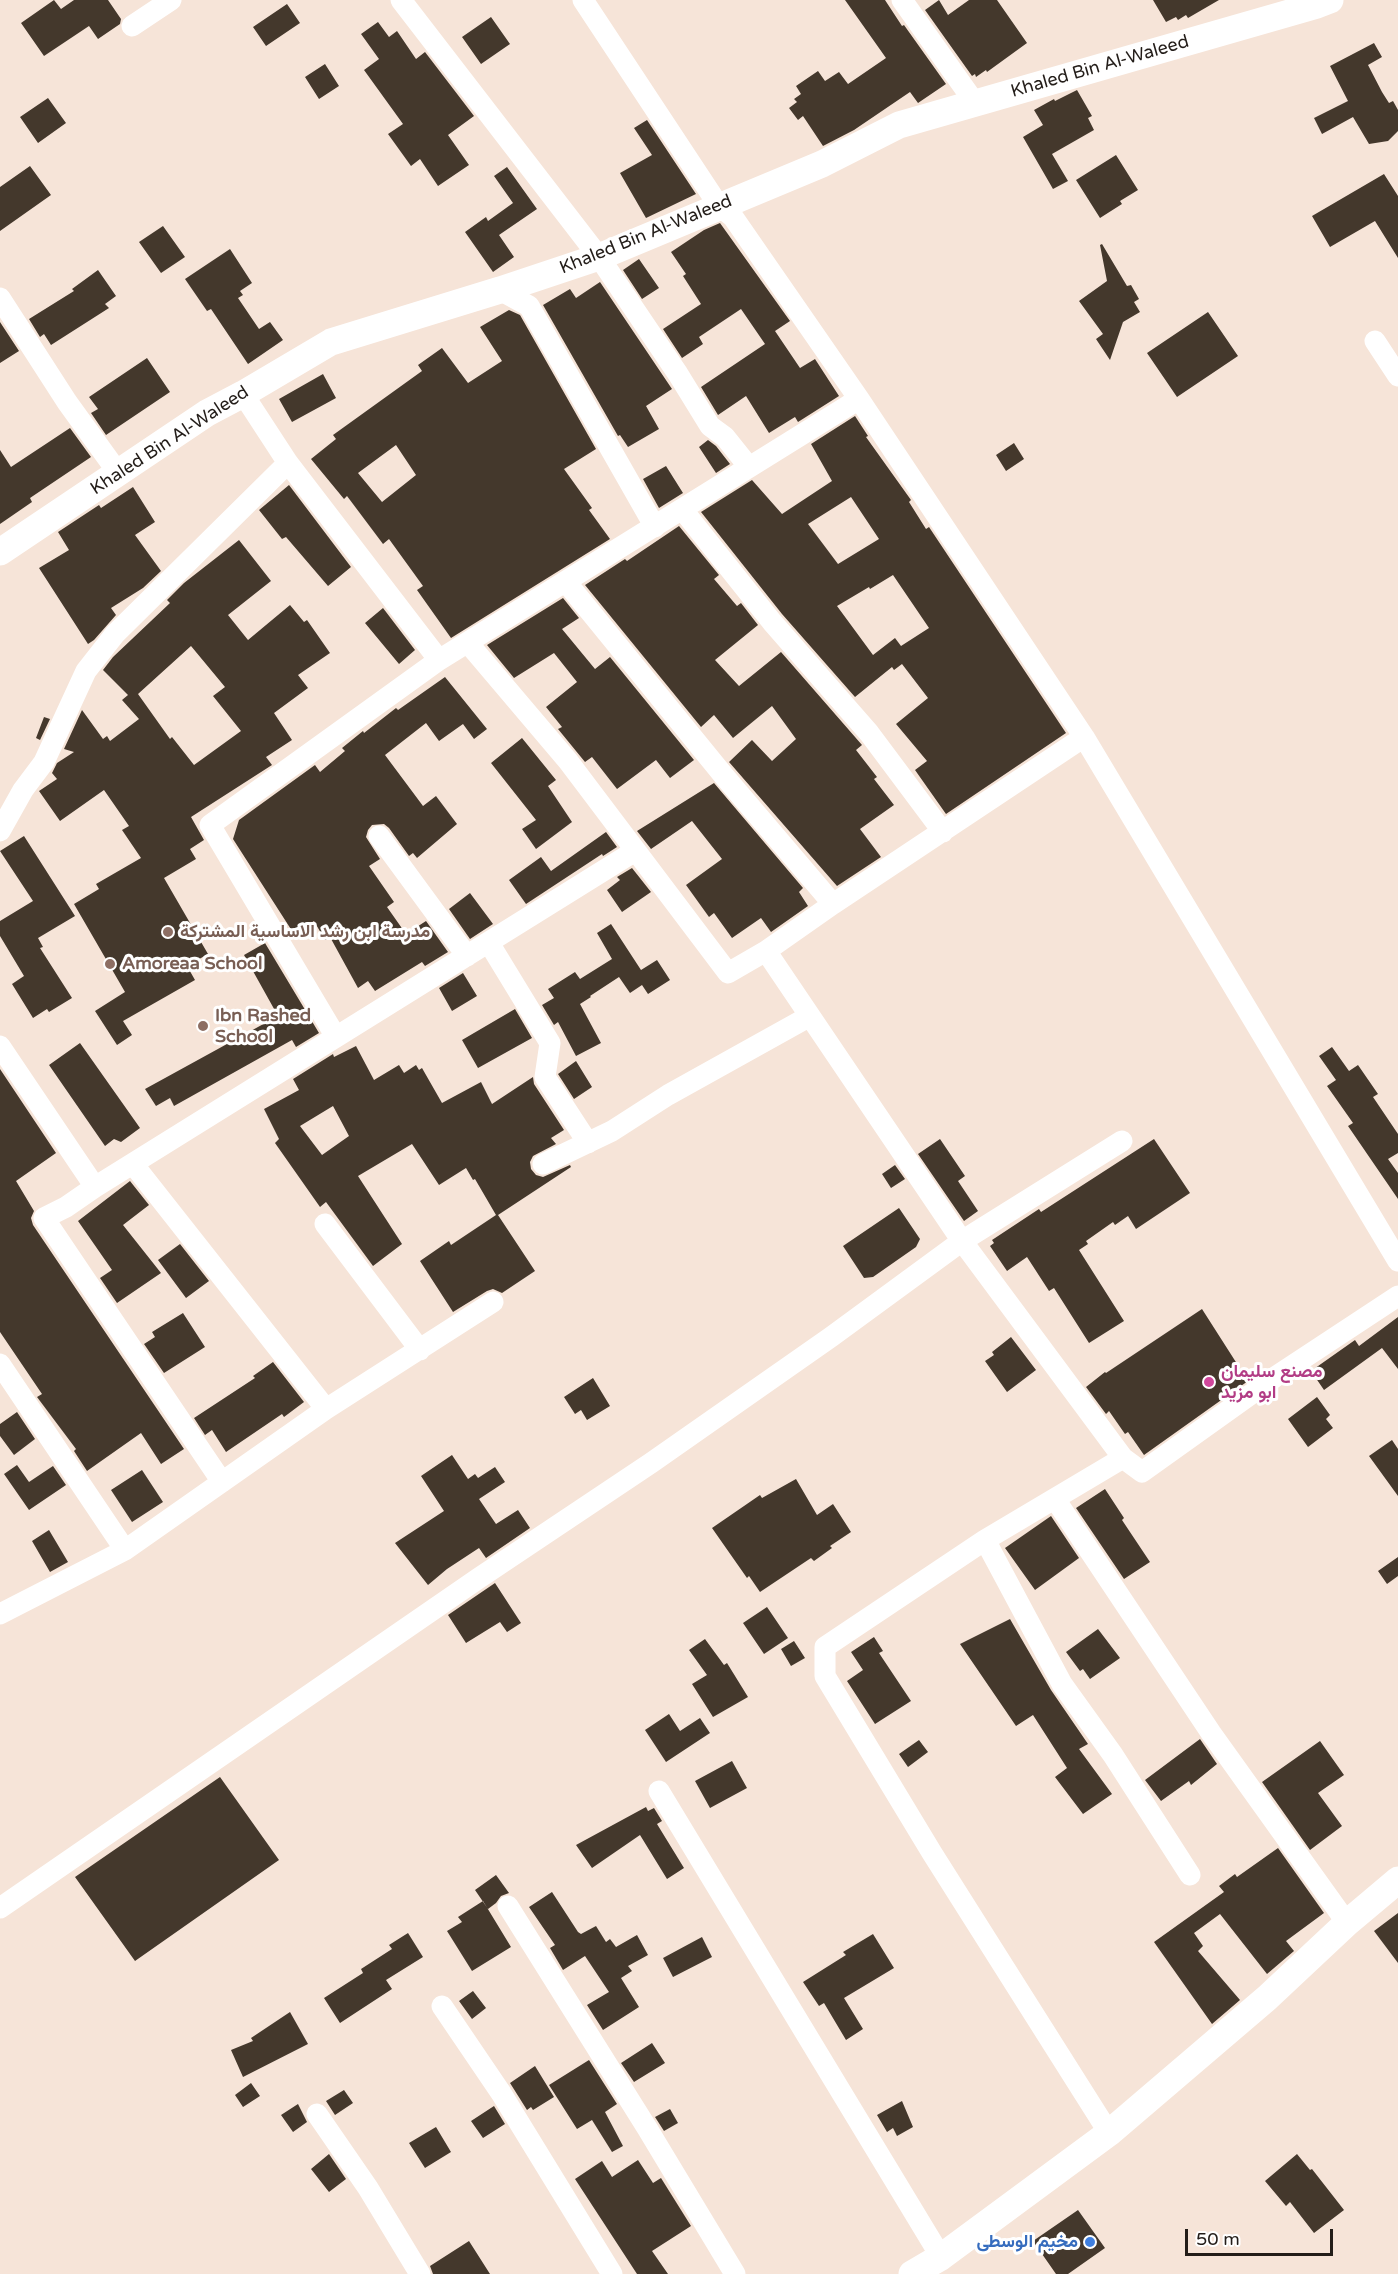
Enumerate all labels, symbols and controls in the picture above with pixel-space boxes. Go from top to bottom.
street label: Khaled Bin Al-Waleed [1009,31,1191,103]
street label: Khaled Bin Al-Waleed [557,190,735,280]
street label: Khaled Bin Al-Waleed [87,382,253,500]
place label: مدرسة ابن رشد الاساسية المشتركة [180,921,430,943]
marker: مدرسة ابن رشد الاساسية المشتركة [161,925,175,939]
place label: Amoreaa School [122,953,263,975]
marker: Amoreaa School [103,957,117,971]
place label: Ibn Rashed School [215,1005,311,1048]
marker: Ibn Rashed School [196,1019,210,1033]
place label: مصنع سليمان ابو مزيد [1221,1361,1322,1404]
marker: مصنع سليمان ابو مزيد [1202,1375,1216,1389]
scale bar [1188,2217,1336,2255]
text: 50 m [1196,2228,1240,2250]
place label: مخيم الوسطى [977,2231,1078,2253]
marker: مخيم الوسطى [1083,2235,1097,2249]

